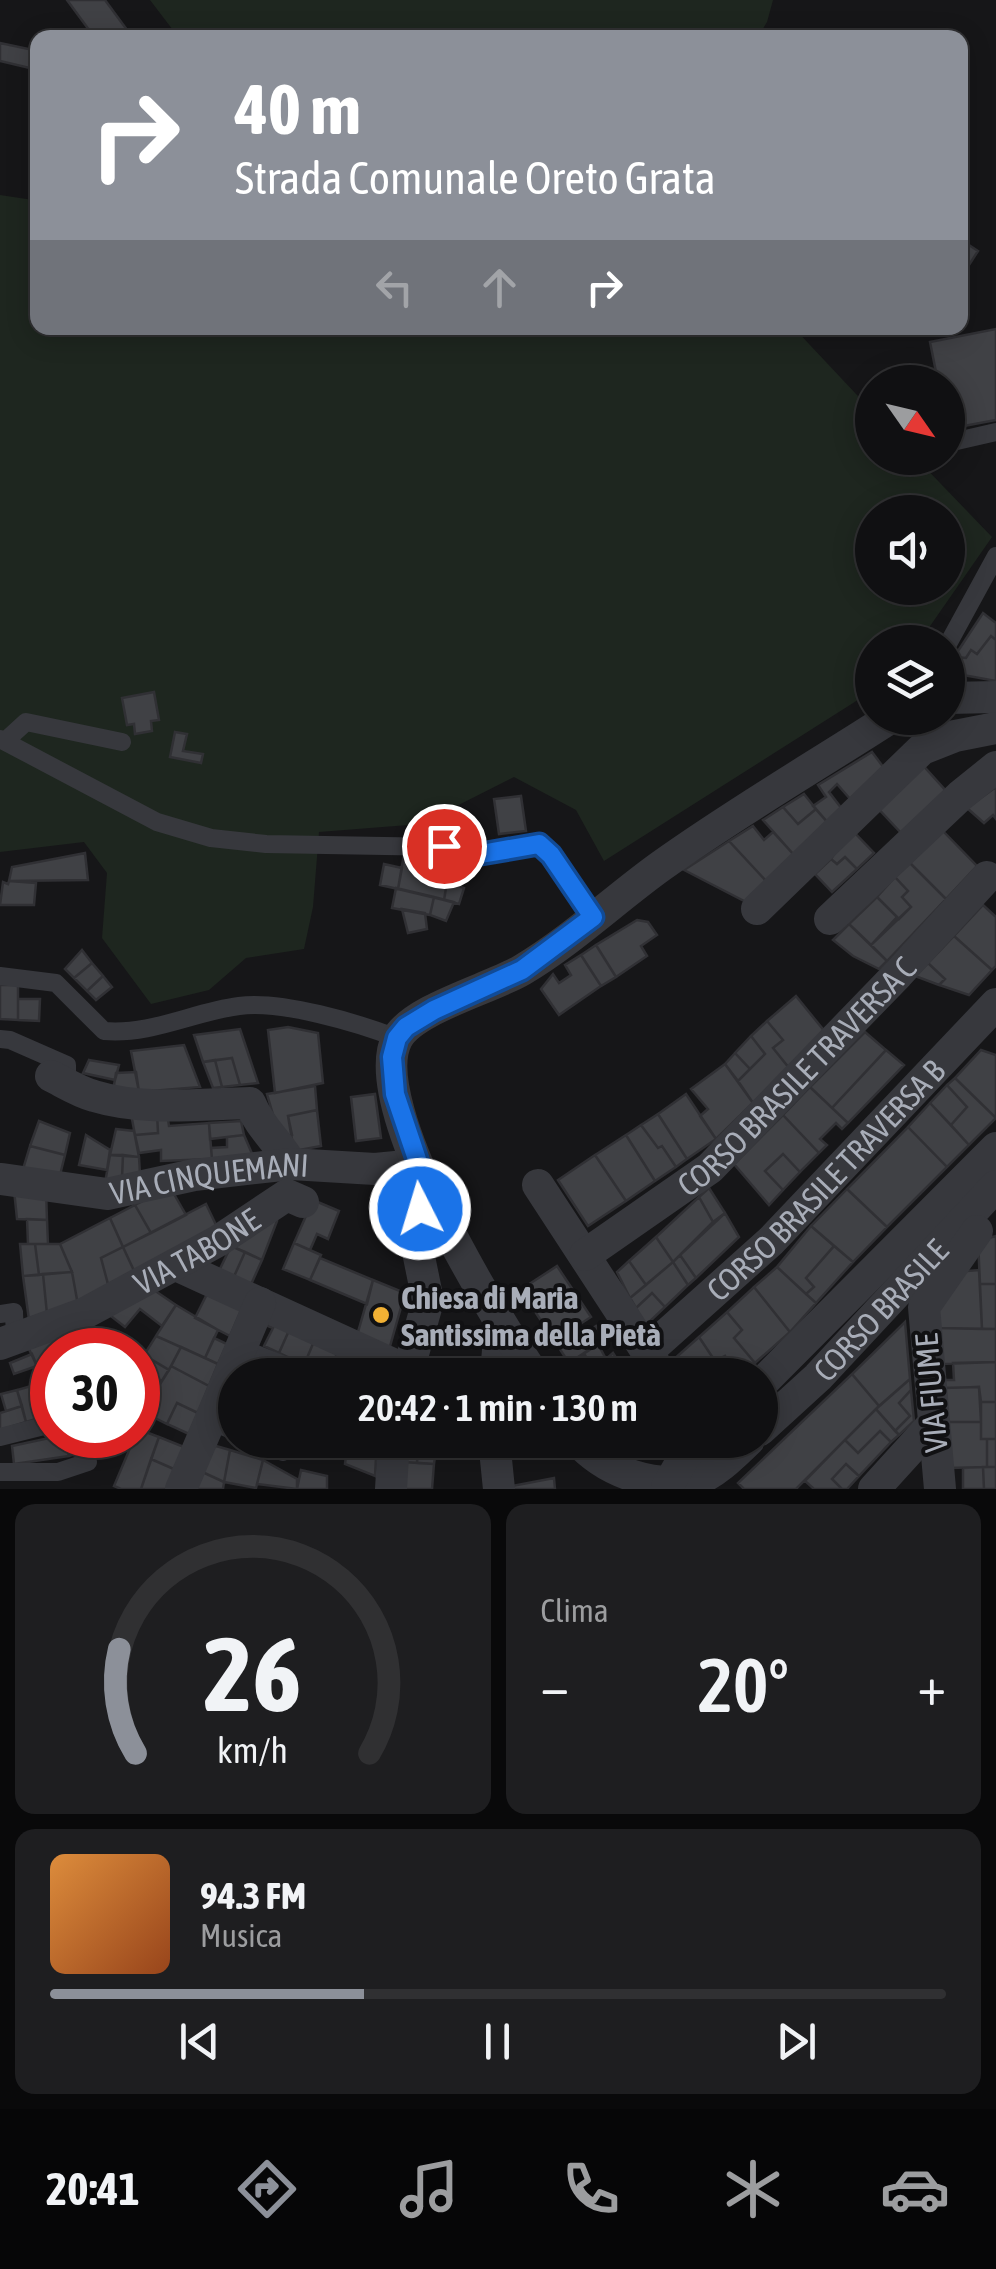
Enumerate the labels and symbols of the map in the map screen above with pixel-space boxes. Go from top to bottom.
north arrow [855,365,965,475]
pin [402,804,487,889]
street label: CORSO BRASILE TRAVERSA C [670,949,923,1203]
street label: CORSO BRASILE TRAVERSA B [699,1052,952,1308]
street label: VIA CINQUEMANI [106,1145,310,1211]
position arrow [368,1157,472,1261]
street label: VIA TABONE [127,1200,267,1302]
street label: CORSO BRASILE [806,1232,955,1388]
place label: Chiesa di Maria Santissima della Pietà [401,1279,661,1353]
marker: Chiesa di Maria Santissima della Pietà [370,1304,392,1326]
speed limit sign: 30 [30,1328,160,1458]
street label: VIA FIUME [907,1332,955,1454]

